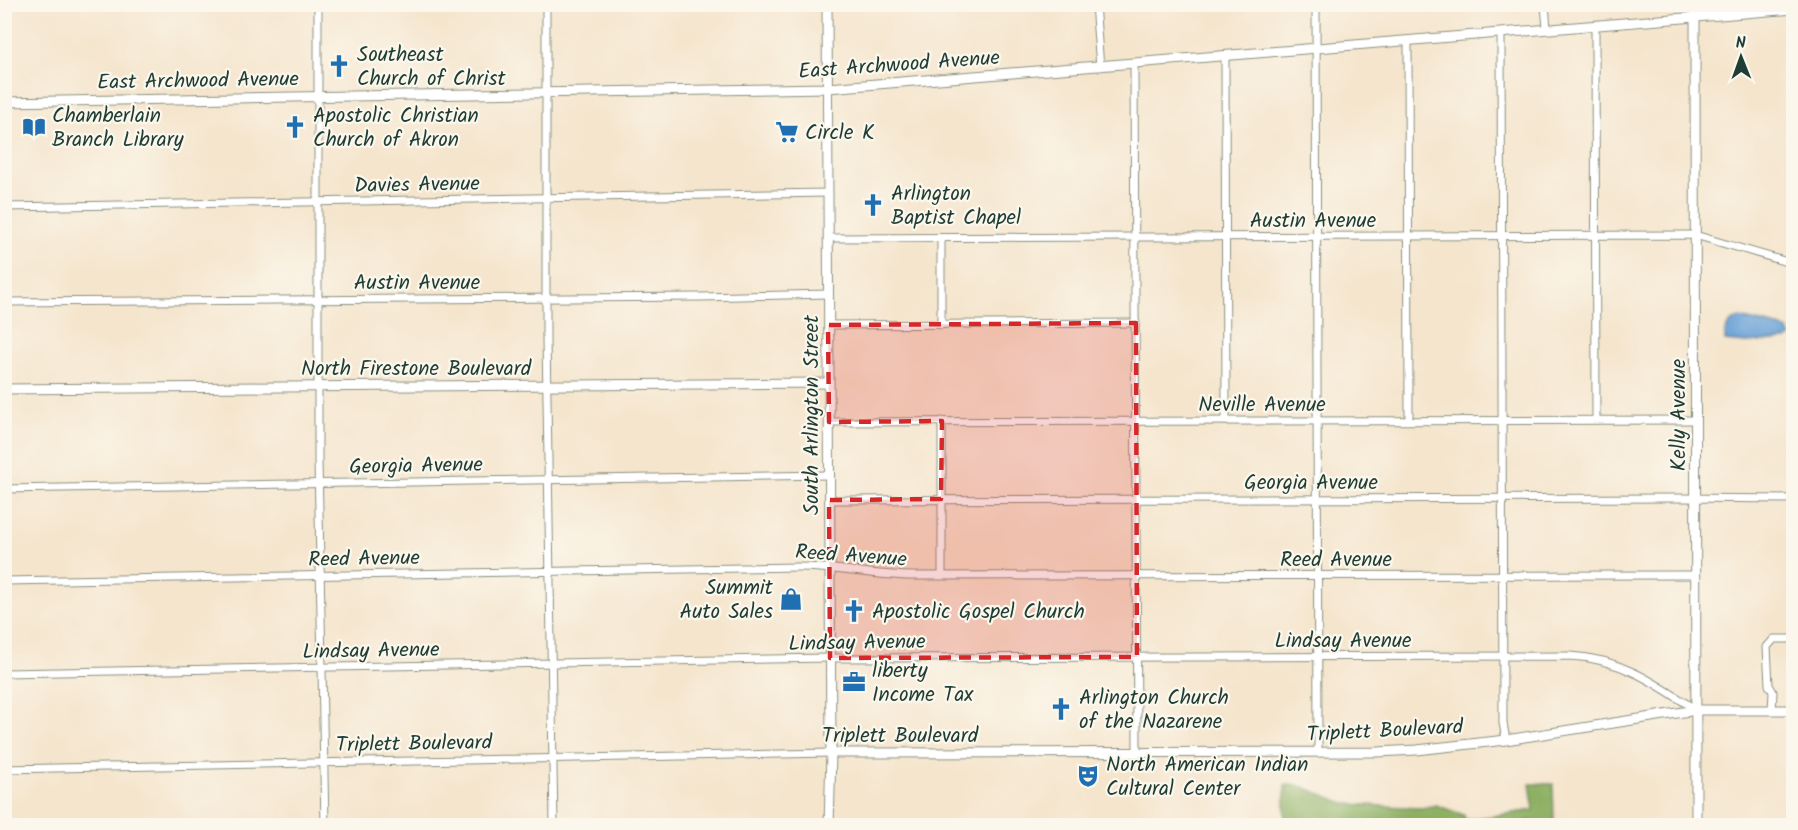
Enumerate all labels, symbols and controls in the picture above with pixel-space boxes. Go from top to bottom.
north arrow [1711,27,1771,87]
text: N [1735,31,1746,56]
place label: Southeast Church of Christ [357,39,506,96]
street label: East Archwood Avenue [797,42,1001,89]
church icon: Southeast Church of Christ [326,53,352,79]
street label: East Archwood Avenue [97,63,300,100]
place label: Chamberlain Branch Library [52,100,184,157]
place label: Apostolic Christian Church of Akron [313,100,479,157]
library icon: Chamberlain Branch Library [21,114,47,140]
church icon: Apostolic Christian Church of Akron [282,114,308,140]
place label: Circle K [805,117,875,150]
supermarket icon: Circle K [774,119,800,145]
street label: Davies Avenue [354,168,481,203]
place label: Arlington Baptist Chapel [891,178,1021,235]
church icon: Arlington Baptist Chapel [860,192,886,218]
street label: Austin Avenue [1250,205,1377,238]
street label: Austin Avenue [354,267,481,300]
street label: South Arlington Street [796,314,829,515]
street label: North Firestone Boulevard [301,353,532,386]
street label: Kelly Avenue [1663,358,1696,471]
street label: Neville Avenue [1198,389,1326,422]
street label: Georgia Avenue [349,449,484,484]
street label: Georgia Avenue [1244,467,1378,500]
street label: Reed Avenue [794,536,908,577]
street label: Reed Avenue [308,542,421,577]
street label: Reed Avenue [1280,544,1392,577]
place label: Summit Auto Sales [680,572,774,629]
shop icon: Summit Auto Sales [778,586,804,612]
place label: Apostolic Gospel Church [872,596,1085,629]
church icon: Apostolic Gospel Church [841,598,867,624]
street label: Lindsay Avenue [1274,625,1412,658]
street label: Lindsay Avenue [788,626,926,661]
street label: Lindsay Avenue [302,634,440,669]
place label: liberty Income Tax [872,655,974,712]
office icon: liberty Income Tax [841,669,867,695]
place label: Arlington Church of the Nazarene [1079,682,1229,739]
church icon: Arlington Church of the Nazarene [1048,696,1074,722]
street label: Triplett Boulevard [1306,711,1464,752]
street label: Triplett Boulevard [822,720,979,753]
street label: Triplett Boulevard [336,727,493,762]
place label: North American Indian Cultural Center [1106,749,1308,806]
theatre icon: North American Indian Cultural Center [1075,763,1101,789]

